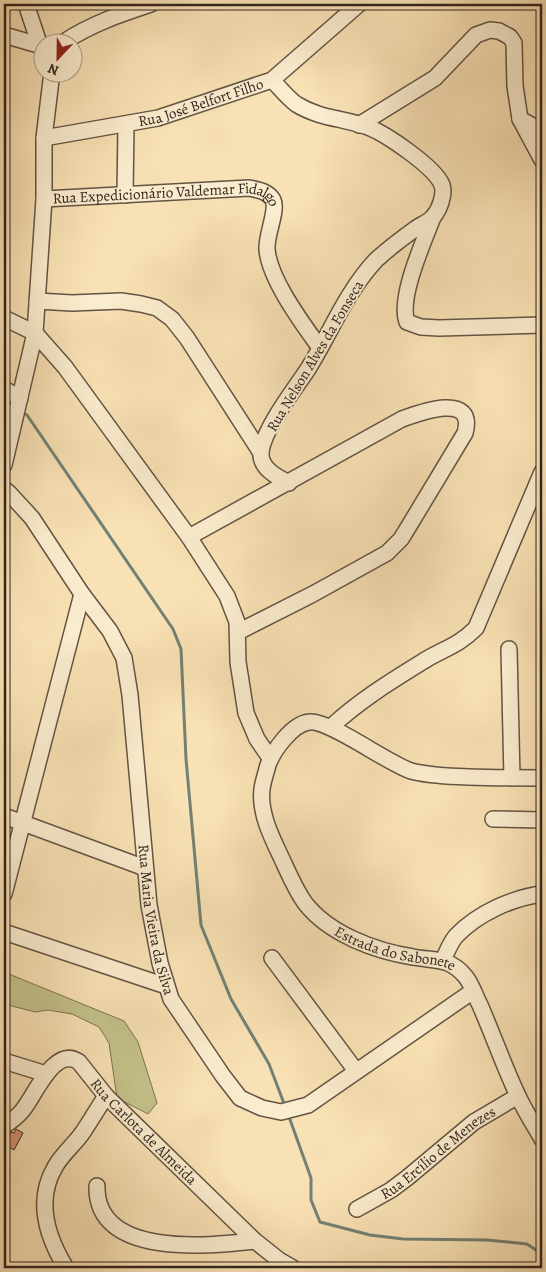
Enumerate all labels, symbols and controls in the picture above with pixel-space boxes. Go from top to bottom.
north arrow [32,32,82,82]
text: N [45,59,62,80]
street label: Rua José Belfort Filho [137,74,266,131]
street label: Rua Expedicionário Valdemar Fidalgo [52,178,284,209]
street label: Rua Nelson Alves da Fonseca [262,277,368,435]
street label: Rua Maria Vieira da Silva [134,843,179,997]
street label: Estrada do Sabonete [331,921,460,975]
street label: Rua Carlota de Almeida [86,1074,202,1189]
street label: Rua Ercílio de Menezes [377,1101,499,1204]

